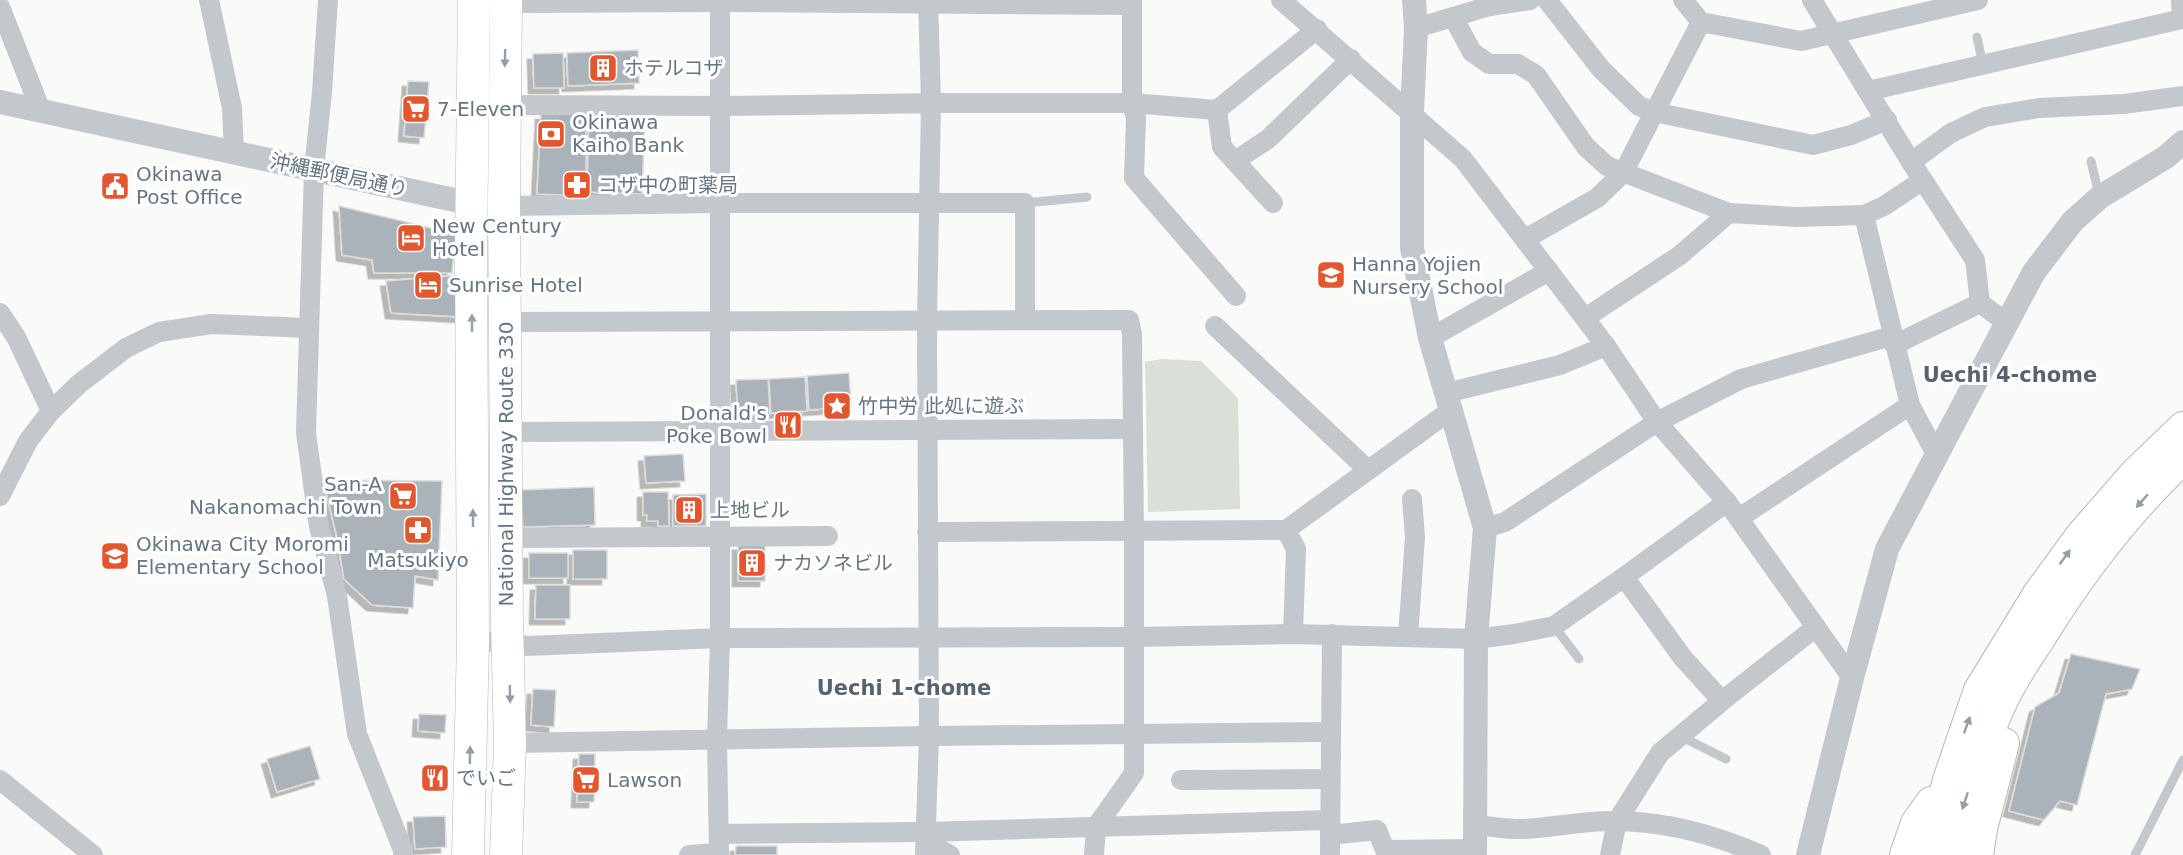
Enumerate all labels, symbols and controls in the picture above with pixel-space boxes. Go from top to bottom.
one-way arrow [501,49,510,68]
building icon: ホテルコザ [587,52,619,84]
place label: ホテルコザ [624,56,724,80]
supermarket icon: 7-Eleven [400,93,432,125]
place label: 7-Eleven [437,97,524,121]
place label: Okinawa Kaiho Bank [572,110,684,157]
bank icon: Okinawa Kaiho Bank [535,118,567,150]
street label: 沖縄郵便局通り [268,149,410,201]
place label: Okinawa Post Office [136,162,243,209]
pharmacy icon: コザ中の町薬局 [561,169,593,201]
public building icon: Okinawa Post Office [99,170,131,202]
place label: コザ中の町薬局 [598,173,738,197]
place label: New Century Hotel [432,214,562,261]
hotel icon: New Century Hotel [395,222,427,254]
place label: Hanna Yojien Nursery School [1352,252,1503,299]
school or university icon: Hanna Yojien Nursery School [1315,259,1347,291]
hotel icon: Sunrise Hotel [412,269,444,301]
place label: Sunrise Hotel [449,273,583,297]
one-way arrow [467,313,477,332]
street label: National Highway Route 330 [494,321,518,607]
district label: Uechi 4-chome [1923,363,2097,387]
place icon: 竹中労 此処に遊ぶ [821,390,853,422]
place label: 竹中労 此処に遊ぶ [858,394,1024,418]
place label: Donald's Poke Bowl [666,401,767,448]
restaurant icon: Donald's Poke Bowl [772,409,804,441]
place label: San-A Nakanomachi Town [189,472,382,519]
supermarket icon: San-A Nakanomachi Town [387,480,419,512]
one-way arrow [2136,493,2149,508]
building icon: 上地ビル [673,494,705,526]
place label: 上地ビル [710,498,790,522]
one-way arrow [468,508,478,527]
pharmacy icon: Matsukiyo [402,514,434,546]
place label: Okinawa City Moromi Elementary School [136,532,349,579]
school or university icon: Okinawa City Moromi Elementary School [99,540,131,572]
building icon: ナカソネビル [736,547,768,579]
place label: Matsukiyo [367,548,469,572]
one-way arrow [2059,549,2071,565]
place label: ナカソネビル [773,551,893,575]
district label: Uechi 1-chome [817,676,991,700]
one-way arrow [505,685,514,704]
one-way arrow [1963,715,1973,733]
one-way arrow [465,745,474,764]
restaurant icon: でいご [419,762,451,794]
supermarket icon: Lawson [570,764,602,796]
place label: でいご [456,766,516,790]
place label: Lawson [607,768,682,792]
one-way arrow [1960,792,1970,810]

